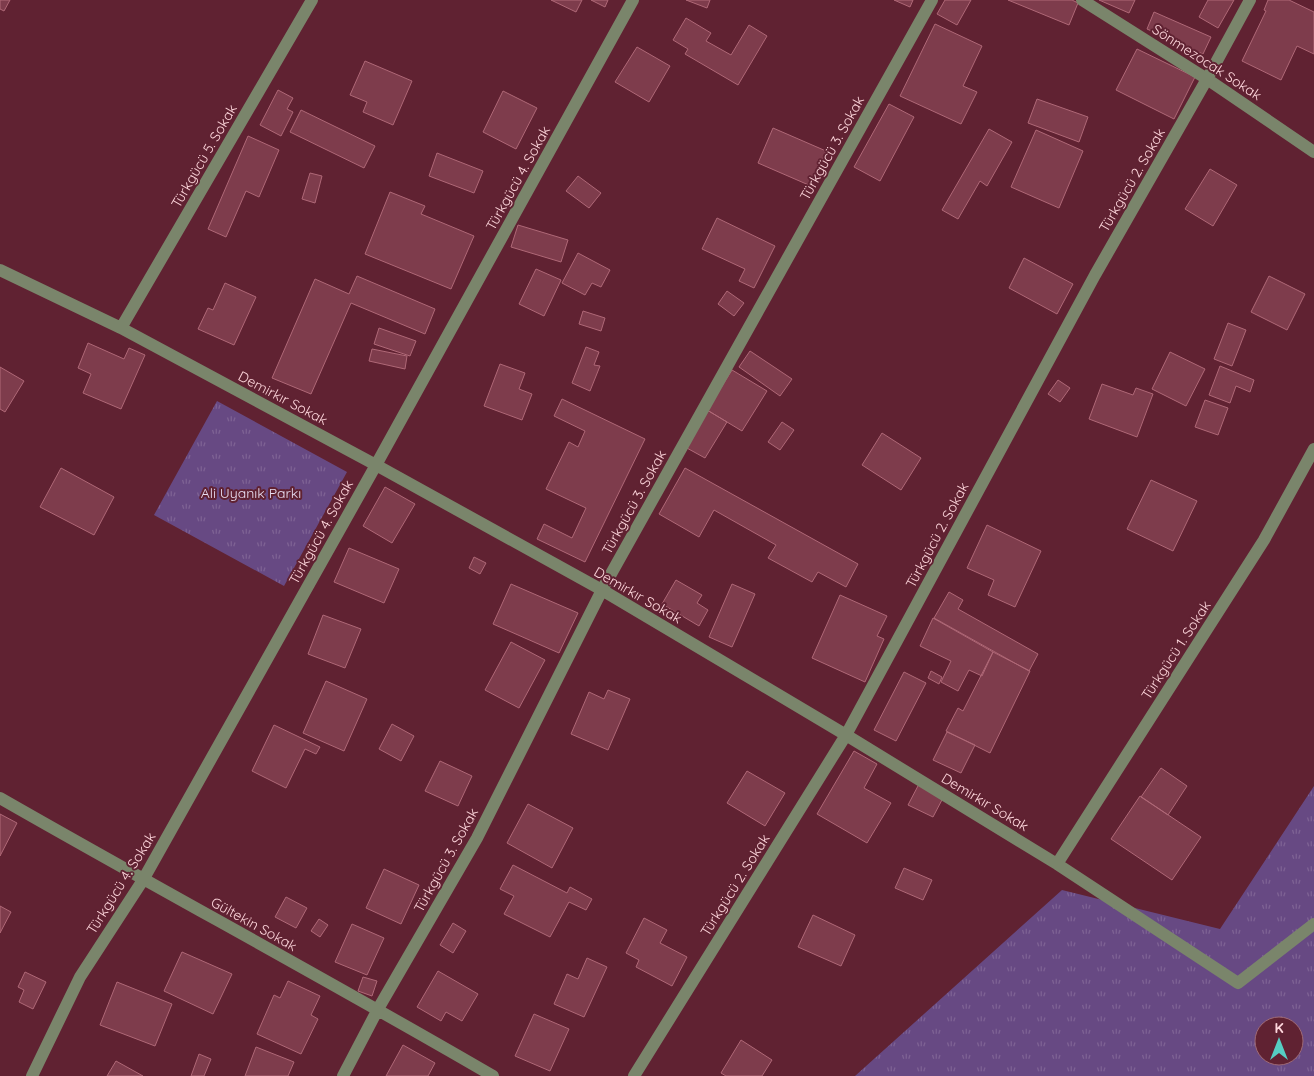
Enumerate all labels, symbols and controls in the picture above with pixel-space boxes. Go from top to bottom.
street label: Sönmezocak Sokak [1149,20,1265,104]
street label: Türkgücü 3. Sokak [796,93,868,203]
street label: Türkgücü 5. Sokak [167,101,241,211]
street label: Türkgücü 4. Sokak [482,123,554,233]
street label: Türkgücü 2. Sokak [1095,125,1169,235]
street label: Demirkır Sokak [235,367,331,429]
street label: Türkgücü 3. Sokak [598,447,670,557]
street label: Türkgücü 4. Sokak [285,477,357,587]
street label: Türkgücü 2. Sokak [902,479,972,591]
park label: Ali Uyanık Parkı [201,484,301,502]
street label: Demirkır Sokak [591,563,685,627]
street label: Türkgücü 1. Sokak [1137,597,1215,703]
street label: Demirkır Sokak [938,769,1032,835]
street label: Türkgücü 3. Sokak [410,805,482,915]
street label: Türkgücü 4. Sokak [82,829,160,937]
street label: Türkgücü 2. Sokak [696,831,774,939]
street label: Gültekin Sokak [208,893,300,955]
north arrow [1254,1016,1304,1066]
text: K [1274,1019,1284,1037]

